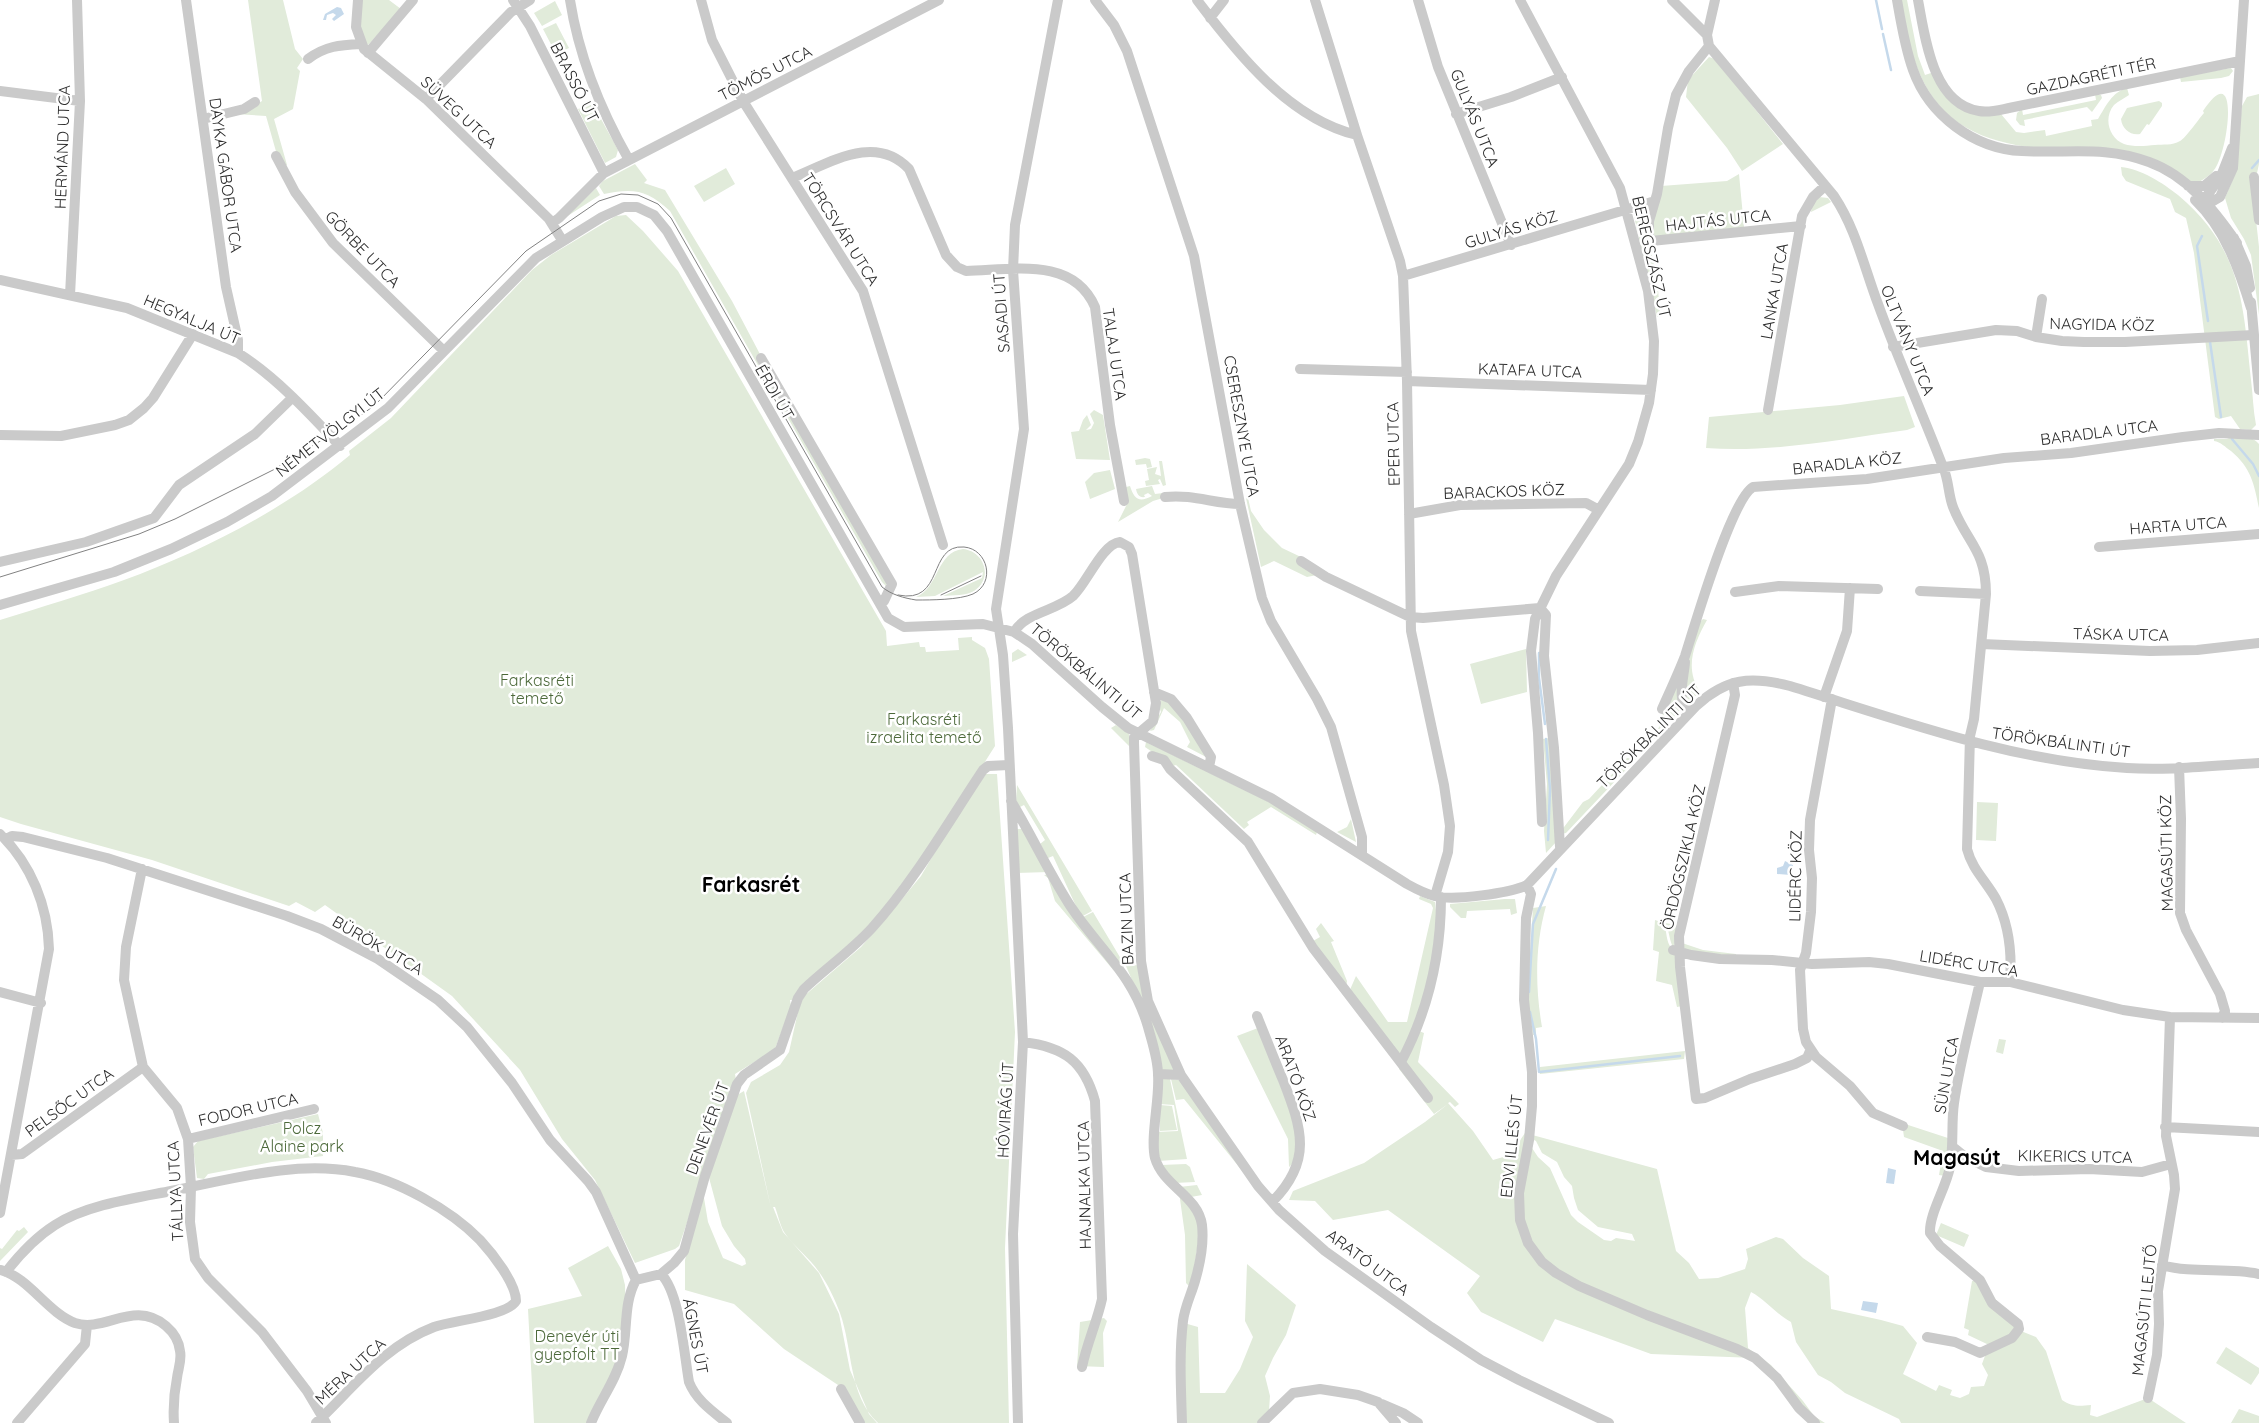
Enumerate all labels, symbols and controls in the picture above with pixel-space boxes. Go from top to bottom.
street label: BRASSÓ ÚT [546,39,604,126]
street label: TÖMÖS UTCA [715,41,815,105]
street label: GAZDAGRÉTI TÉR [2024,53,2158,99]
street label: GULYÁS UTCA [1446,66,1504,170]
street label: SÜVEG UTCA [417,72,501,152]
street label: HERMÁND UTCA [50,85,74,209]
street label: DAYKA GÁBOR UTCA [205,96,247,254]
street label: TÖRCSVÁR UTCA [798,169,884,289]
street label: BEREGSZÁSZ ÚT [1628,194,1676,320]
street label: GULYÁS KÖZ [1462,205,1560,253]
street label: HAJTÁS UTCA [1664,205,1772,235]
street label: GÖRBE UTCA [321,206,405,292]
street label: LANKA UTCA [1756,241,1792,341]
street label: SASADI ÚT [988,272,1014,353]
street label: OLTVÁNY UTCA [1877,282,1939,398]
street label: HEGYALJA ÚT [141,290,244,348]
street label: TALAJ UTCA [1099,306,1131,402]
street label: NAGYIDA KÖZ [2049,313,2155,335]
street label: CSERESZNYE UTCA [1220,354,1264,498]
street label: KATAFA UTCA [1477,358,1583,382]
street label: ÉRDI ÚT [751,361,799,424]
street label: NÉMETVÖLGYI ÚT [271,383,389,481]
street label: EPER UTCA [1382,402,1404,486]
street label: BARADLA UTCA [2039,415,2159,449]
street label: BARADLA KÖZ [1791,447,1903,479]
street label: BARACKOS KÖZ [1443,479,1565,503]
street label: HARTA UTCA [2129,512,2227,538]
street label: TÖRÖKBÁLINTI ÚT [1026,618,1146,724]
street label: TÁSKA UTCA [2073,623,2169,645]
park label: Farkasréti temető [500,670,574,708]
street label: TÖRÖKBÁLINTI ÚT [1593,679,1706,792]
park label: Farkasréti izraelita temető [866,709,982,747]
street label: TÖRÖKBÁLINTI ÚT [1990,722,2132,762]
street label: ÖRDÖGSZIKLA KÖZ [1657,782,1709,932]
street label: MAGASÚTI KÖZ [2155,794,2177,912]
street label: LIDÉRC KÖZ [1784,830,1806,922]
district label: Farkasrét [702,871,800,897]
street label: BAZIN UTCA [1114,872,1138,966]
street label: BÜRÖK UTCA [329,911,427,979]
street label: LIDÉRC UTCA [1918,945,2020,981]
street label: ARATÓ KÖZ [1271,1032,1321,1124]
street label: SÜN UTCA [1929,1035,1963,1115]
street label: HÓVIRÁG ÚT [992,1061,1018,1158]
street label: PELSŐC UTCA [21,1063,117,1141]
street label: DENEVÉR ÚT [681,1079,733,1177]
street label: FODOR UTCA [196,1088,300,1130]
street label: EDVI ILLÉS ÚT [1496,1093,1526,1199]
park label: Polcz Alaine park [260,1118,344,1156]
street label: HAJNALKA UTCA [1073,1121,1095,1249]
street label: TÁLLYA UTCA [162,1140,188,1242]
district label: Magasút [1913,1144,2001,1170]
street label: KIKERICS UTCA [2017,1145,2133,1167]
street label: ARATÓ UTCA [1323,1224,1413,1300]
street label: MAGASÚTI LEJTŐ [2127,1243,2161,1377]
street label: ÁGNES ÚT [679,1296,713,1376]
park label: Denevér úti gyepfolt TT [534,1326,620,1364]
street label: MÉRA UTCA [311,1333,389,1409]

